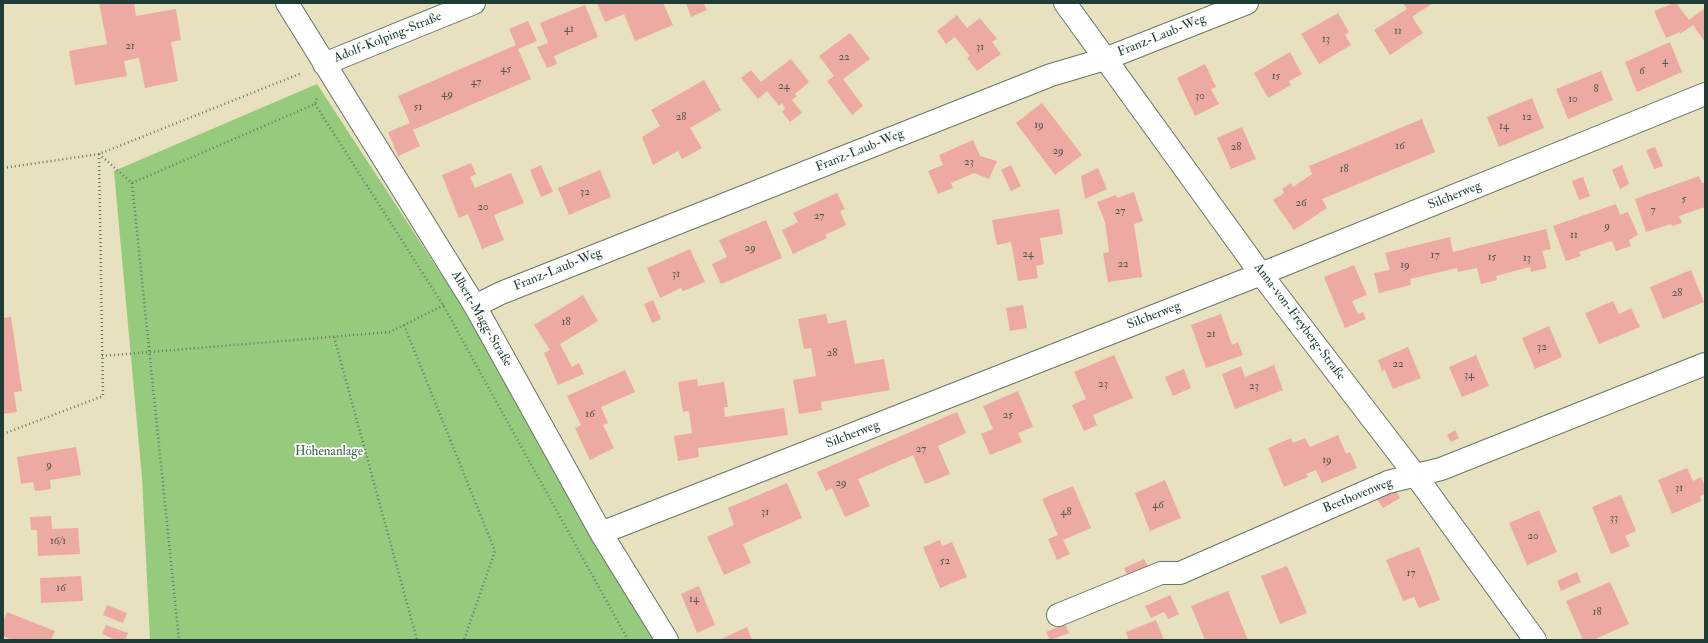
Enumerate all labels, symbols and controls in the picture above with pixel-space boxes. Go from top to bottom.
street label: Adolf-Kolping-Straße [332,9,444,67]
street label: Franz-Laub-Weg [1116,11,1208,61]
house number: 41 [564,23,574,37]
house number: 11 [1394,25,1402,39]
house number: 13 [1322,33,1330,47]
house number: 21 [125,40,135,54]
house number: 31 [976,41,984,55]
house number: 22 [838,51,850,65]
house number: 4 [1662,55,1668,69]
house number: 45 [501,63,511,77]
house number: 6 [1639,65,1645,79]
house number: 15 [1272,70,1280,84]
house number: 47 [471,76,481,90]
house number: 24 [778,80,790,94]
house number: 8 [1593,83,1599,97]
house number: 49 [441,88,453,102]
house number: 30 [1195,90,1205,104]
house number: 10 [1568,93,1578,107]
house number: 51 [414,101,422,115]
house number: 28 [676,111,686,125]
house number: 12 [1522,111,1532,125]
house number: 19 [1034,119,1044,133]
house number: 14 [1499,120,1509,134]
street label: Franz-Laub-Weg [814,126,906,176]
house number: 16 [1395,140,1405,154]
house number: 28 [1231,141,1241,155]
house number: 29 [1052,145,1064,159]
house number: 23 [964,156,974,170]
house number: 18 [1339,163,1349,177]
street label: Silcherweg [1426,178,1484,214]
house number: 32 [580,186,590,200]
house number: 5 [1682,193,1686,207]
house number: 26 [1295,197,1307,211]
house number: 20 [477,201,489,215]
house number: 7 [1650,204,1656,218]
house number: 27 [1115,205,1125,219]
house number: 27 [814,210,824,224]
house number: 9 [1604,220,1610,234]
house number: 11 [1570,229,1578,243]
house number: 29 [744,242,756,256]
street label: Franz-Laub-Weg [512,245,604,295]
house number: 24 [1022,248,1034,262]
house number: 17 [1431,249,1439,263]
house number: 15 [1488,251,1496,265]
house number: 13 [1523,252,1531,266]
house number: 22 [1117,258,1129,272]
house number: 19 [1400,259,1410,273]
street label: Anna-von-Freyberg-Straße [1250,260,1348,384]
street label: Albert-Magg-Straße [447,268,515,370]
house number: 31 [672,268,680,282]
house number: 28 [1672,287,1682,301]
street label: Silcherweg [1125,299,1183,333]
house number: 18 [561,316,571,330]
house number: 21 [1206,328,1216,342]
house number: 32 [1537,341,1547,355]
house number: 28 [827,347,837,361]
house number: 22 [1392,358,1404,372]
house number: 34 [1464,369,1474,383]
house number: 23 [1098,378,1108,392]
house number: 23 [1249,380,1259,394]
house number: 16 [585,408,595,422]
house number: 25 [1003,409,1013,423]
street label: Silcherweg [824,418,882,452]
house number: 27 [916,443,926,457]
park label: Höhenanlage [295,444,363,460]
house number: 19 [1322,454,1332,468]
house number: 9 [46,459,52,473]
street label: Beethovenweg [1321,475,1395,517]
house number: 29 [835,477,847,491]
house number: 31 [1675,482,1683,496]
house number: 46 [1152,499,1164,513]
house number: 31 [761,506,769,520]
house number: 48 [1060,506,1072,520]
house number: 33 [1610,512,1618,526]
house number: 20 [1527,530,1539,544]
house number: 16/1 [50,535,66,549]
house number: 52 [940,555,950,569]
house number: 17 [1407,567,1415,581]
house number: 16 [56,582,66,596]
house number: 14 [689,593,699,607]
house number: 18 [1592,606,1602,620]

